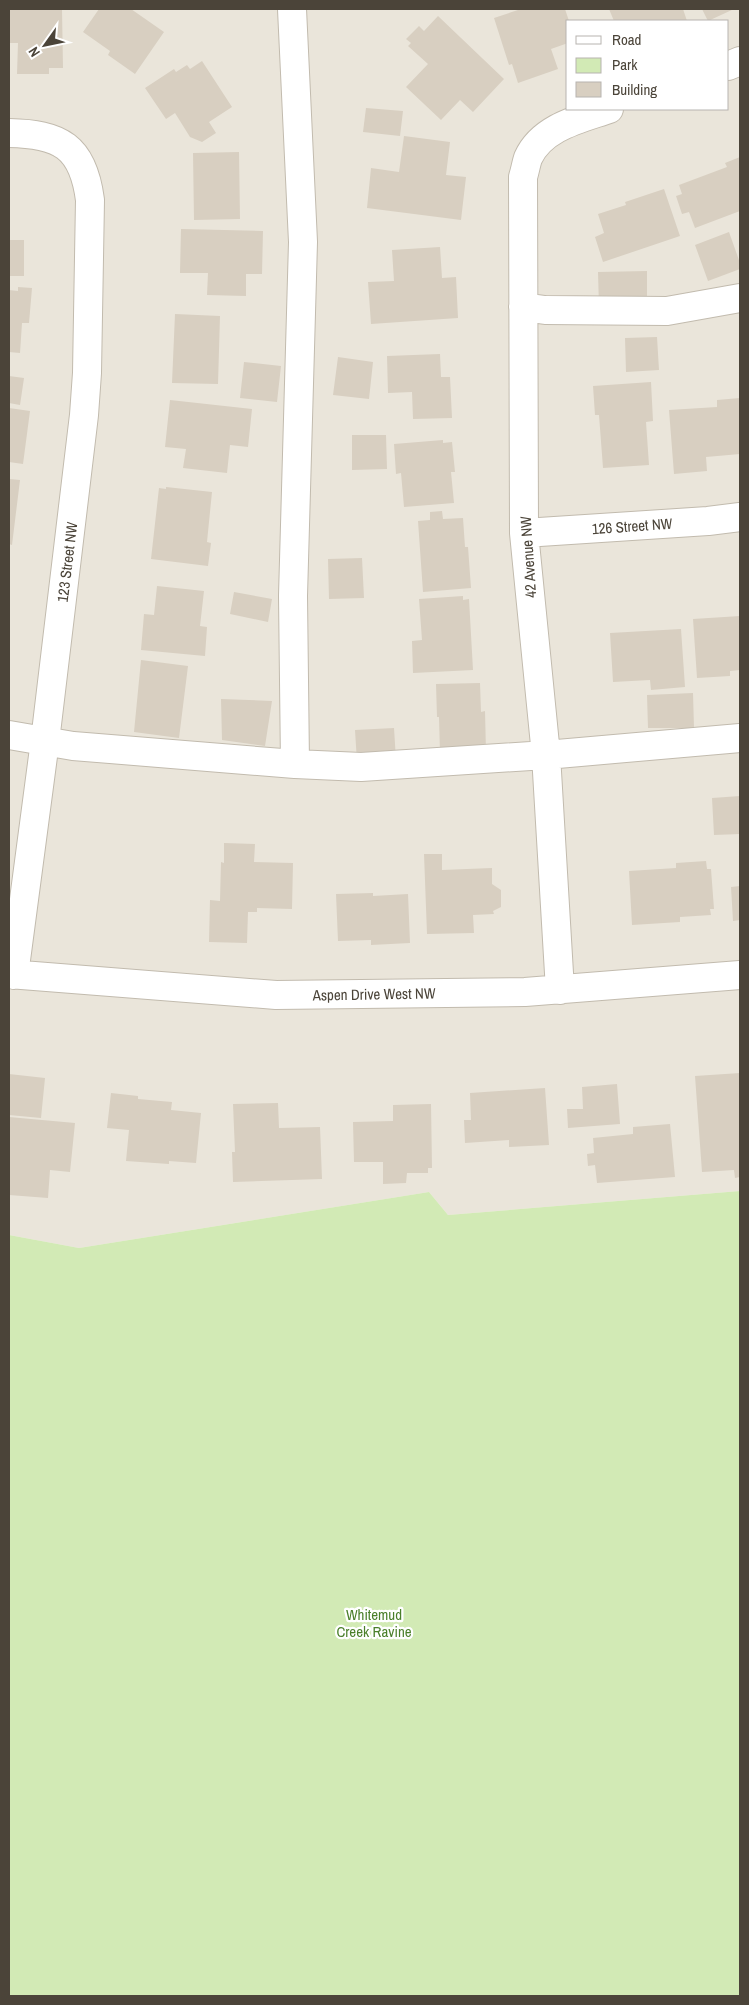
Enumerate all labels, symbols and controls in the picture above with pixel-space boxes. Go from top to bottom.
north arrow [20,20,70,70]
legend [566,20,729,110]
text: Road [612,29,641,50]
text: N [24,44,44,60]
text: Park [612,54,638,75]
text: Building [612,79,657,100]
street label: 126 Street NW [591,513,673,539]
street label: 42 Avenue NW [515,515,541,599]
street label: 123 Street NW [52,520,82,603]
street label: Aspen Drive West NW [311,982,436,1006]
park label: Whitemud Creek Ravine [336,1604,412,1642]

